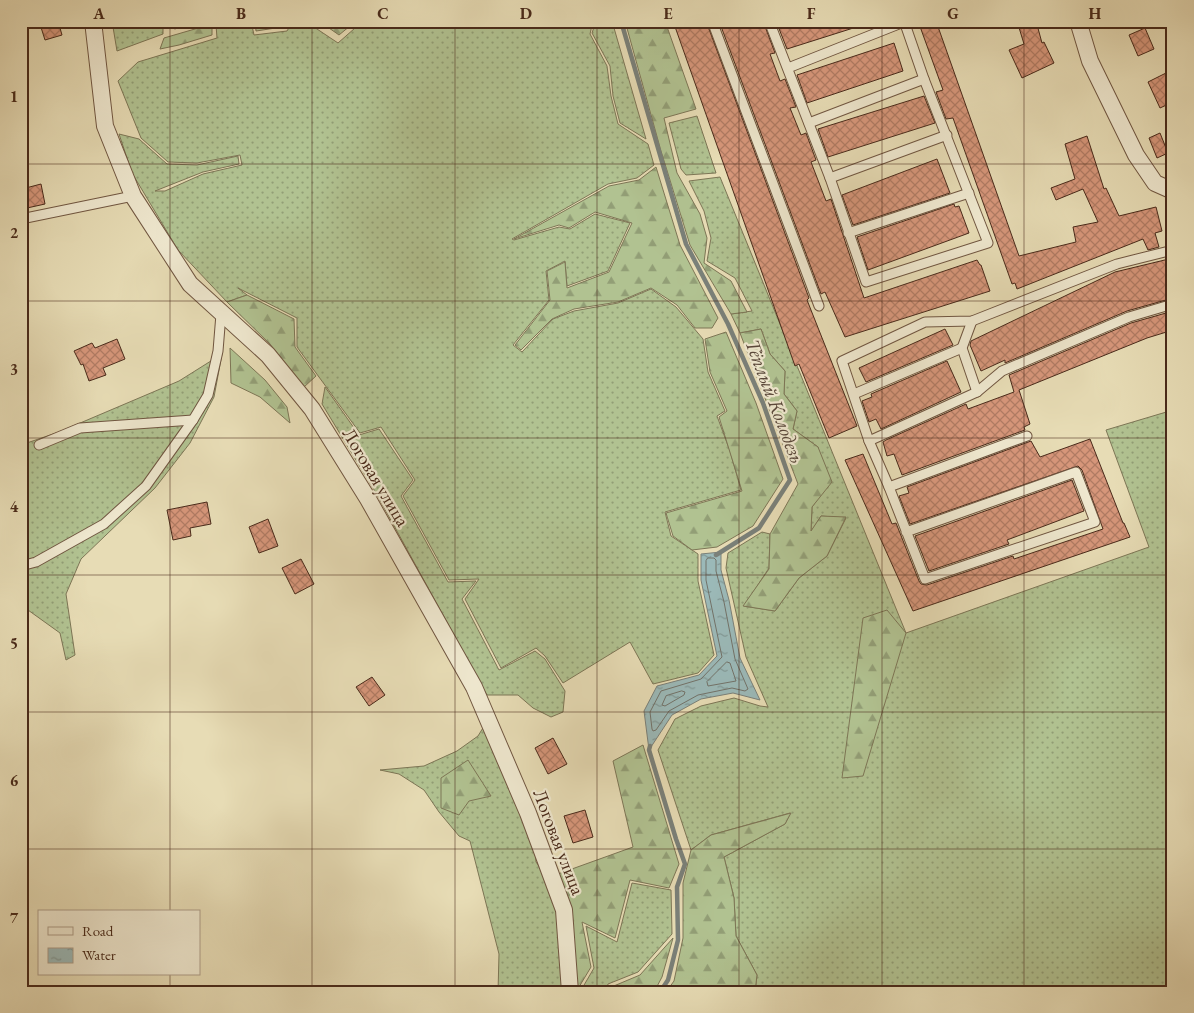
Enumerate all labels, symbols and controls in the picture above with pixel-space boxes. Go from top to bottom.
text: A [92,3,105,24]
text: B [236,3,246,24]
text: C [377,3,389,24]
text: D [520,3,532,24]
text: E [663,3,673,24]
text: F [807,3,816,24]
text: G [947,3,959,24]
text: H [1089,3,1102,24]
text: 1 [10,86,18,107]
text: 2 [10,222,19,243]
water label: Тёплый Колодезь [739,335,811,467]
text: 3 [10,359,18,380]
street label: Логовая улица [337,423,416,532]
text: 4 [10,496,19,517]
text: 5 [10,633,18,654]
text: 6 [10,770,19,791]
street label: Логовая улица [527,786,591,899]
text: 7 [10,907,19,928]
legend [38,910,200,976]
text: Road [82,921,114,940]
text: Water [82,945,116,964]

